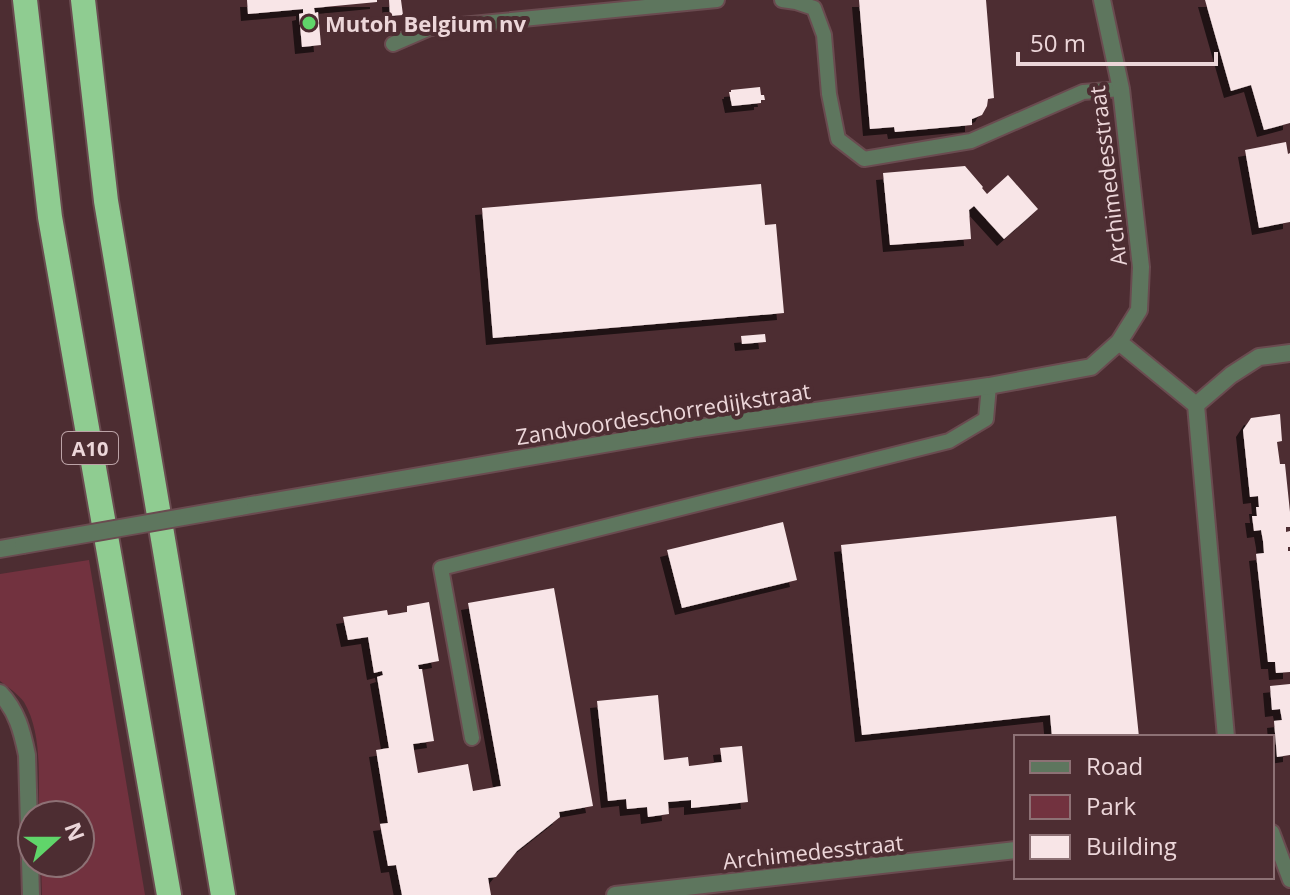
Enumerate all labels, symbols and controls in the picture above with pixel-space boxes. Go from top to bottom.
place label: Mutoh Belgium nv [325,8,526,38]
marker: Mutoh Belgium nv [300,14,318,32]
scale bar [1018,16,1216,66]
text: 50 m [1030,26,1086,59]
street label: Archimedesstraat [1081,84,1133,268]
street label: Zandvoordeschorredijkstraat [514,375,813,451]
road number: A10 [62,432,118,464]
legend [1014,735,1274,879]
text: Road [1086,749,1143,782]
text: Park [1086,789,1137,822]
north arrow [16,799,96,879]
text: N [58,818,93,845]
street label: Archimedesstraat [721,827,905,875]
text: Building [1086,829,1177,862]

